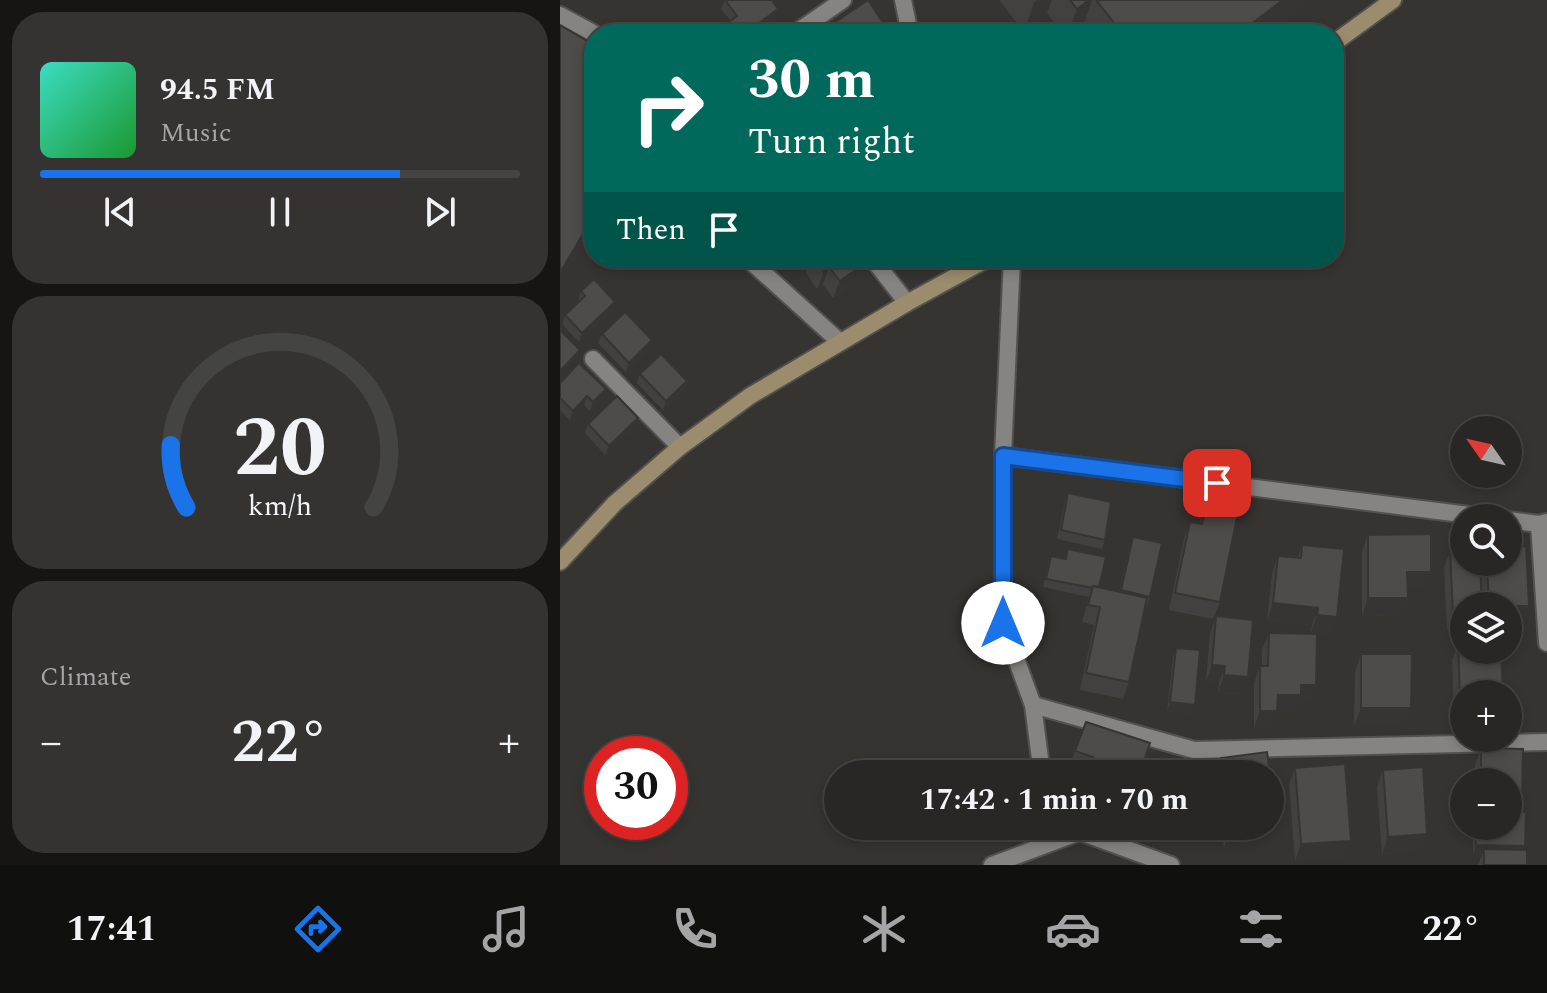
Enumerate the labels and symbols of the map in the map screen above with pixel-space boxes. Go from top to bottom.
north arrow [1450,416,1522,488]
pin [1183,449,1251,517]
position arrow [961,581,1045,665]
speed limit sign: 30 [584,736,688,840]

